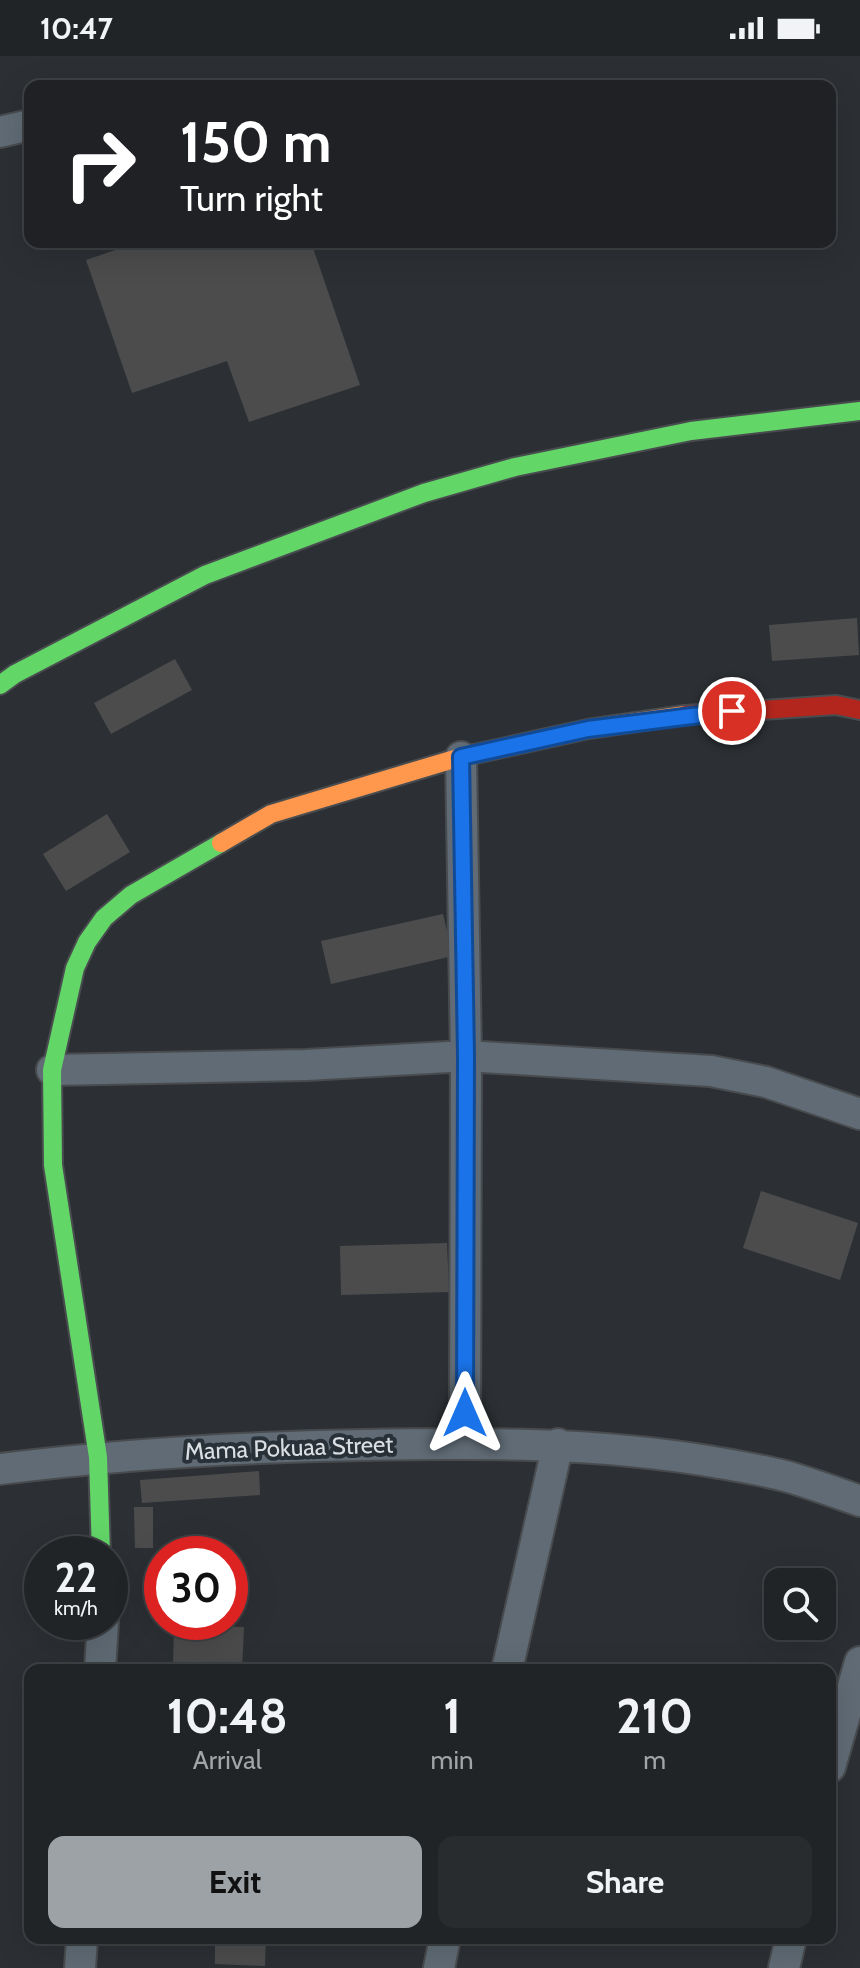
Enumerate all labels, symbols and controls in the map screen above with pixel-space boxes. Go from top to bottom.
text: 10:47 [40,10,113,47]
text: 150 m [180,108,332,176]
icon: right [48,112,152,216]
text: Turn right [180,176,323,220]
pin [698,677,766,745]
icon: arrive [710,689,754,733]
position arrow [423,1371,507,1455]
street label: Mama Pokuaa Street [184,1429,394,1466]
speed limit sign: 30 [144,1536,248,1640]
text: 22 [55,1553,97,1602]
map controls [764,1568,836,1640]
button: search [764,1568,836,1640]
text: km/h [54,1596,98,1620]
text: 10:48 [167,1687,288,1745]
text: 1 [443,1687,461,1745]
text: 210 [616,1687,693,1745]
text: Arrival [193,1744,262,1776]
text: min [431,1744,473,1776]
text: m [643,1744,666,1776]
button: Exit [48,1836,422,1928]
button: Share [438,1836,812,1928]

